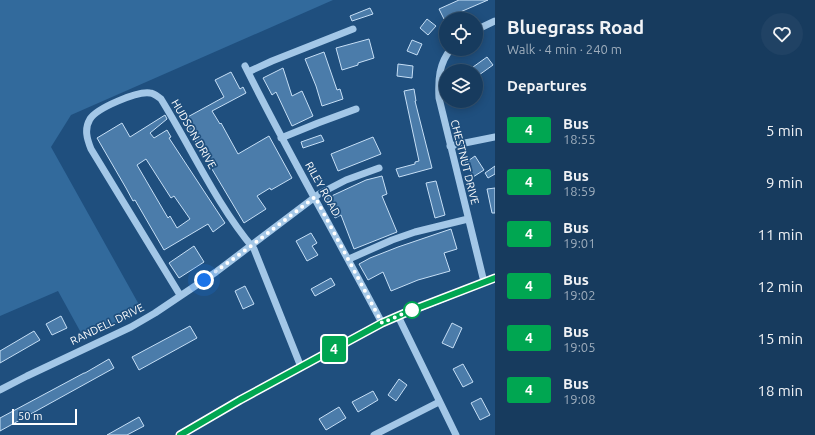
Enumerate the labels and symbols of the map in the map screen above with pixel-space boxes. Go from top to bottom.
street label: HUDSON DRIVE [169,97,219,171]
street label: CHESTNUT DRIVE [449,118,481,206]
street label: RILEY ROAD [303,160,343,219]
your location [194,270,214,290]
street label: RANDELL DRIVE [68,301,146,347]
unlabelled marker [403,301,421,319]
line badge: 4 [321,336,347,362]
scale bar [12,407,77,426]

